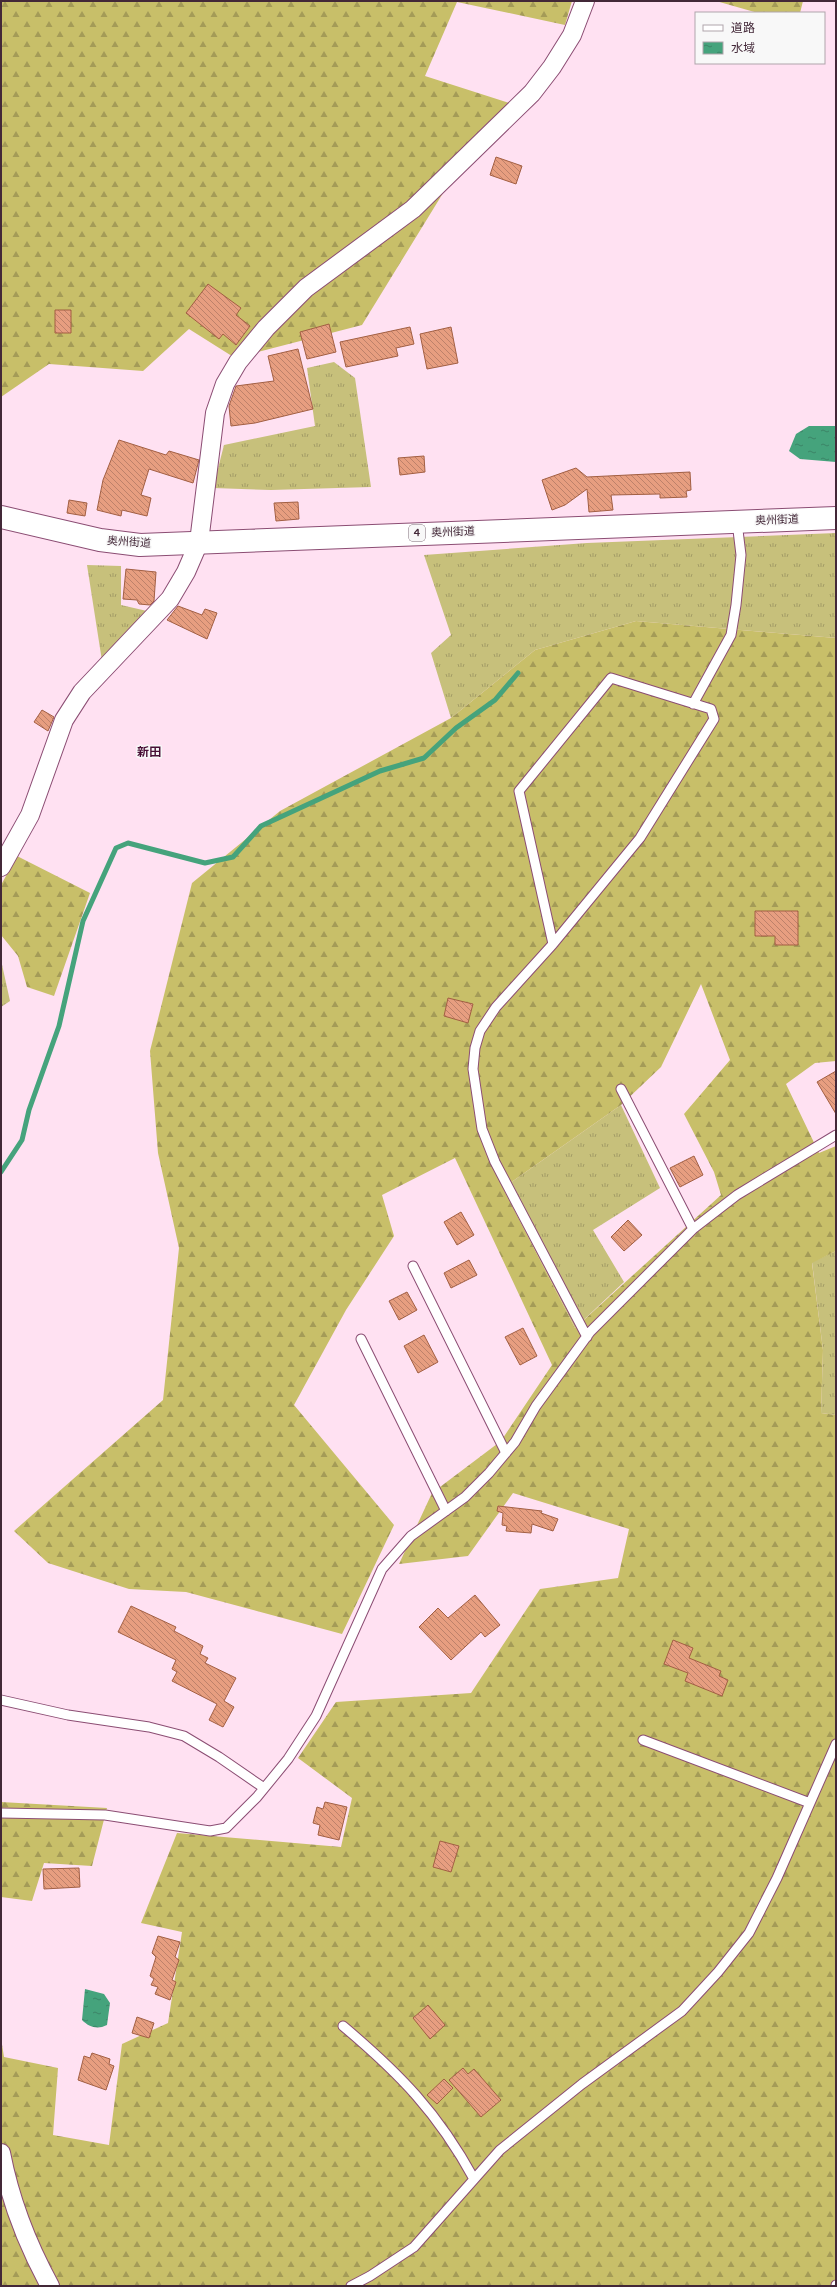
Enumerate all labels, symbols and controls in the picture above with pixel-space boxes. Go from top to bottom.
legend [695,12,825,64]
text: 道路 [731,21,755,35]
text: 水域 [731,41,755,55]
street label: 奥州街道 [755,513,799,527]
road number: 4 [409,525,425,541]
street label: 奥州街道 [431,525,475,539]
street label: 奥州街道 [107,534,151,550]
district label: 新田 [137,745,161,759]

